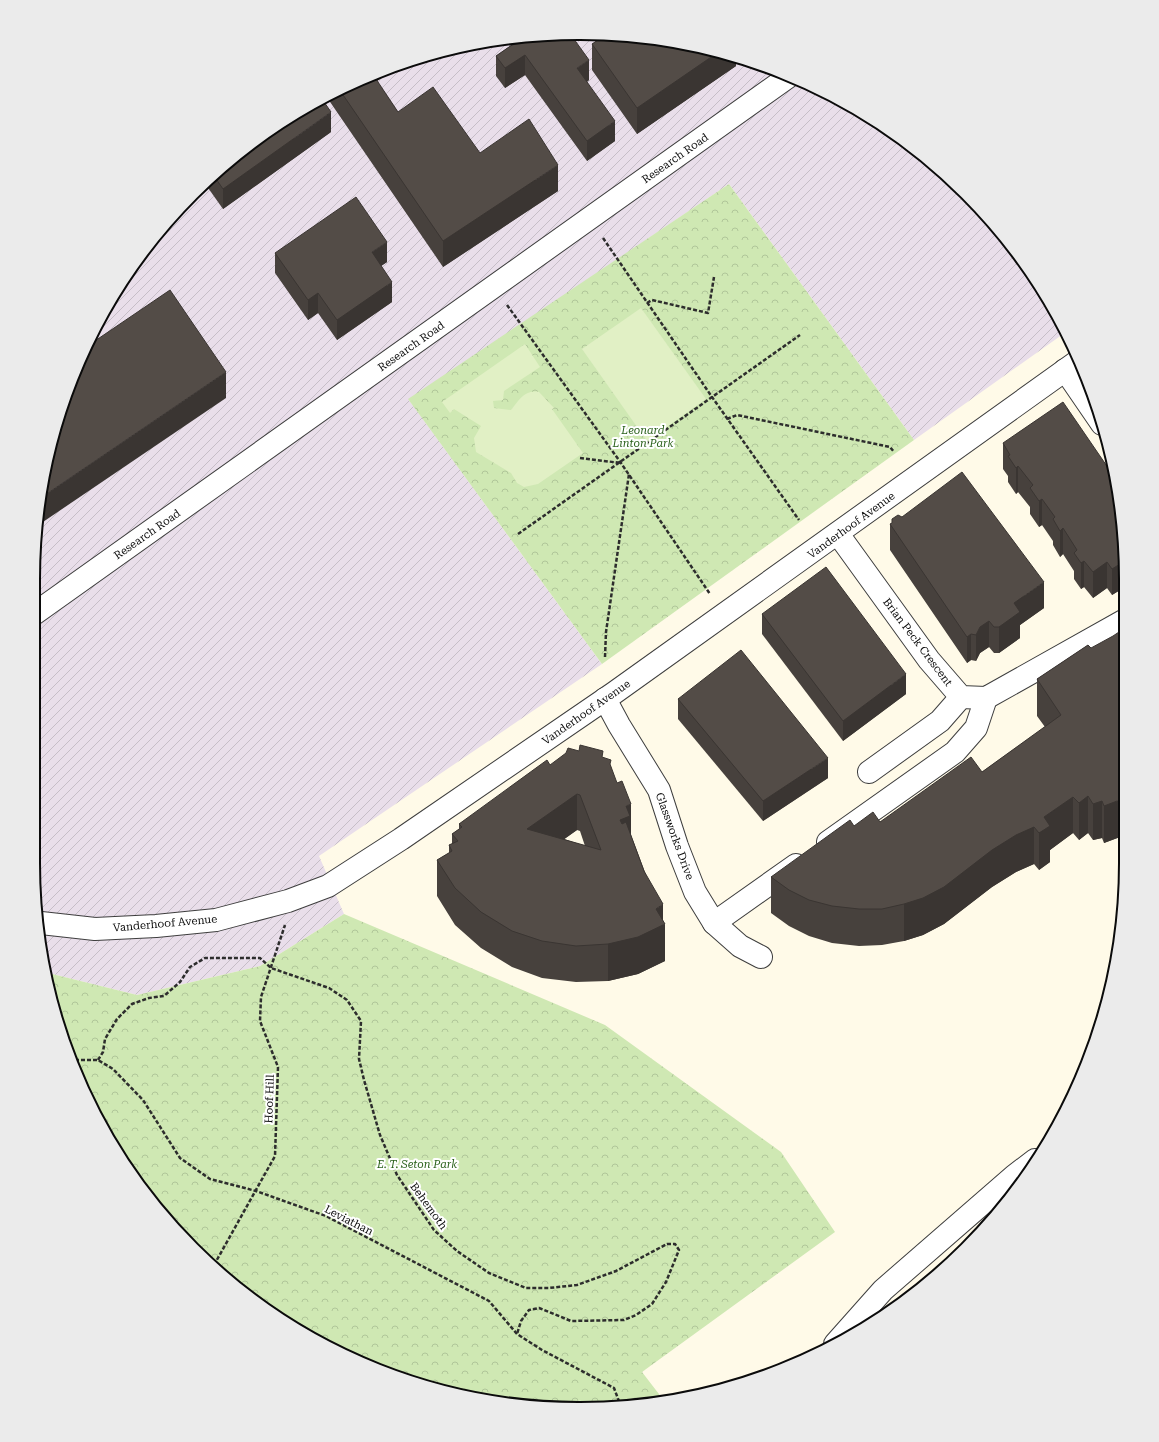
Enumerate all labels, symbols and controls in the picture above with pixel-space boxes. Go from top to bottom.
street label: Research Road [640,131,711,186]
street label: Research Road [376,319,447,374]
park label: Leonard Linton Park [612,424,673,450]
street label: Vanderhoof Avenue [805,489,897,561]
street label: Research Road [112,507,183,562]
street label: Brian Peck Crescent [880,596,955,689]
street label: Vanderhoof Avenue [540,677,633,748]
street label: Glassworks Drive [653,791,696,882]
street label: Vanderhoof Avenue [112,912,218,935]
street label: Hoof Hill [262,1074,277,1124]
park label: E. T. Seton Park [376,1158,457,1171]
street label: Behemoth [407,1180,450,1232]
street label: Leviathan [322,1203,375,1238]

